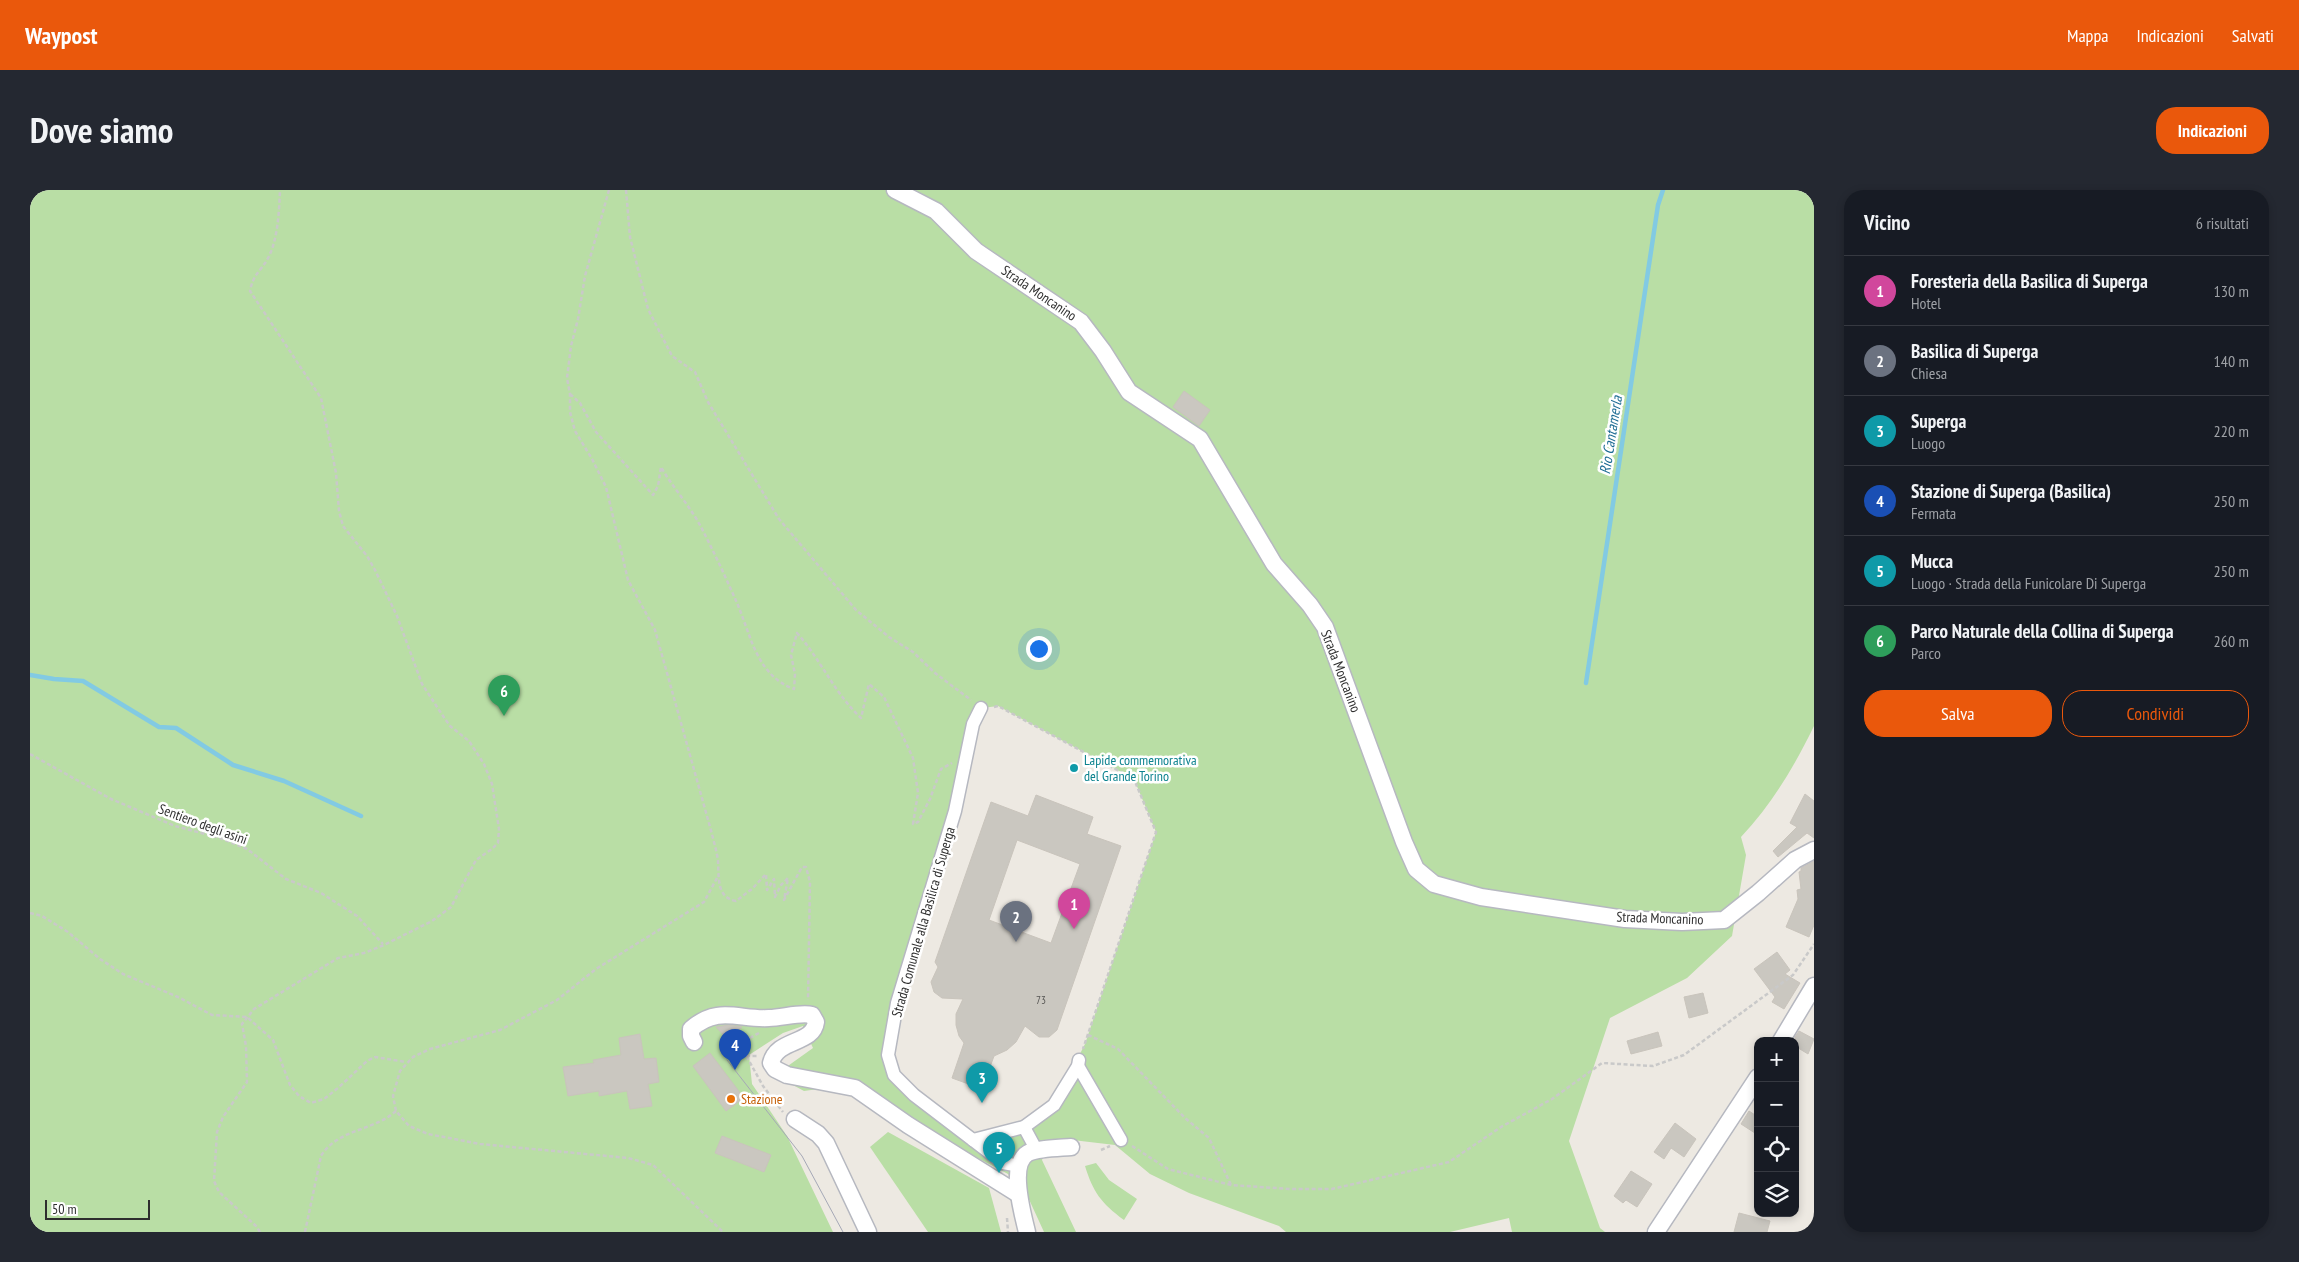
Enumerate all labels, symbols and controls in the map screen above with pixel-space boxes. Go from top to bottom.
text: Waypost [25,20,98,51]
text: Mappa [2067,24,2108,47]
text: Indicazioni [2136,24,2204,47]
text: Salvati [2232,24,2274,47]
text: Dove siamo [30,107,173,153]
button: Indicazioni [2156,107,2269,154]
text: Vicino [1864,209,1910,236]
text: 6 risultati [2196,213,2249,233]
street label: Strada Moncanino [998,261,1080,325]
text: Foresteria della Basilica di Superga [1911,269,2148,293]
text: 1 [1876,281,1884,301]
text: 130 m [2214,281,2249,301]
text: Hotel [1911,293,1941,313]
text: Basilica di Superga [1911,339,2038,363]
text: 2 [1876,351,1884,371]
text: 140 m [2214,351,2249,371]
text: Chiesa [1911,363,1947,383]
water label: Rio Cantamerla [1595,393,1626,475]
text: Superga [1911,409,1966,433]
text: 3 [1876,421,1884,441]
text: 220 m [2214,421,2249,441]
text: Luogo [1911,433,1945,453]
text: Stazione di Superga (Basilica) [1911,479,2111,503]
text: 4 [1876,491,1884,511]
text: 250 m [2214,491,2249,511]
text: Fermata [1911,503,1956,523]
text: Mucca [1911,549,1953,573]
text: 5 [1876,561,1884,581]
text: 250 m [2214,561,2249,581]
text: Luogo · Strada della Funicolare Di Superga [1911,573,2146,593]
text: Parco Naturale della Collina di Superga [1911,619,2174,643]
street label: Strada Moncanino [1317,627,1365,715]
text: 6 [1876,631,1884,651]
text: 260 m [2214,631,2249,651]
your location [1026,636,1052,662]
text: Parco [1911,643,1941,663]
pin: 6 [488,675,520,716]
button: Salva [1864,690,2052,737]
button: Condividi [2062,690,2249,737]
place label: Lapide commemorativa del Grande Torino [1084,751,1196,785]
marker: Lapide commemorativa del Grande Torino [1068,762,1080,774]
street label: Sentiero degli asini [156,800,250,848]
street label: Strada Comunale alla Basilica di Superga [887,825,959,1019]
pin: 1 [1058,888,1090,929]
pin: 2 [1000,901,1032,942]
street label: Strada Moncanino [1616,907,1704,929]
house number: 73 [1036,993,1046,1007]
pin: 4 [719,1029,751,1070]
map controls [1754,1037,1799,1217]
button: + [1754,1037,1799,1082]
pin: 3 [966,1062,998,1103]
button: − [1754,1082,1799,1127]
place label: Stazione [741,1090,783,1108]
marker: Stazione [725,1093,737,1105]
button: locate [1754,1127,1799,1172]
pin: 5 [983,1132,1015,1173]
button: layers [1754,1172,1799,1217]
scale bar [45,1197,150,1220]
text: 50 m [52,1200,77,1218]

